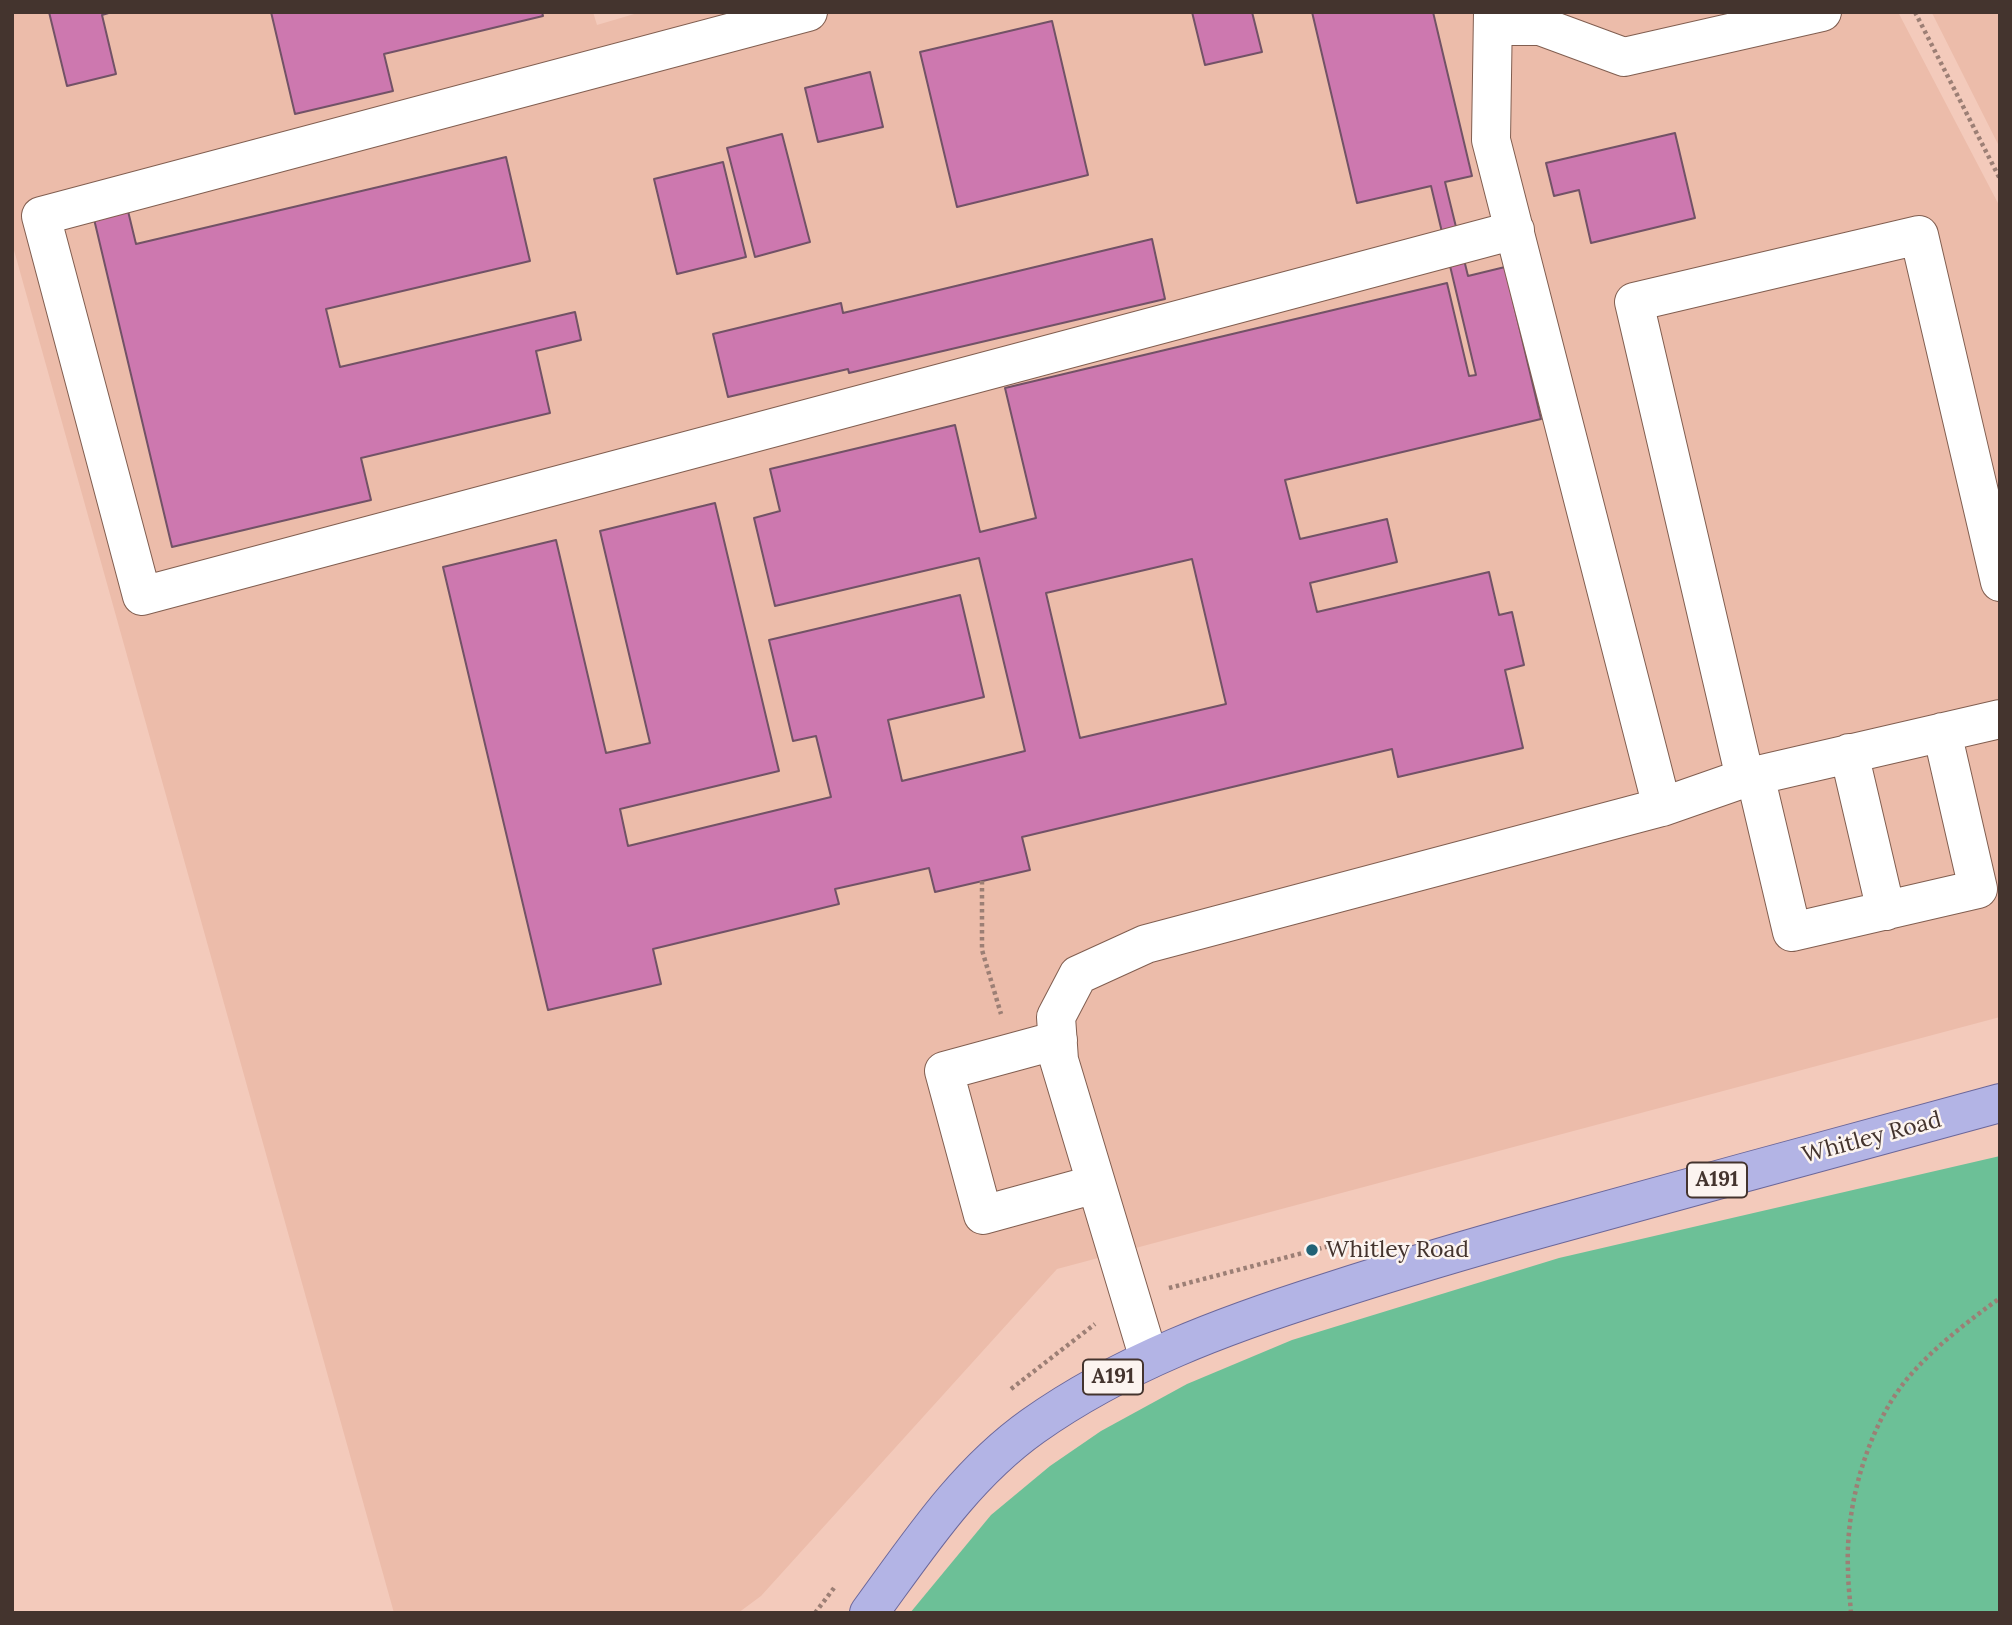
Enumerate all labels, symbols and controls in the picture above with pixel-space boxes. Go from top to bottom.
street label: Whitley Road [1799,1106,1945,1170]
road number: A191 [1687,1162,1747,1198]
place label: Whitley Road [1326,1236,1469,1264]
marker: Whitley Road [1304,1242,1320,1258]
road number: A191 [1083,1360,1143,1394]

